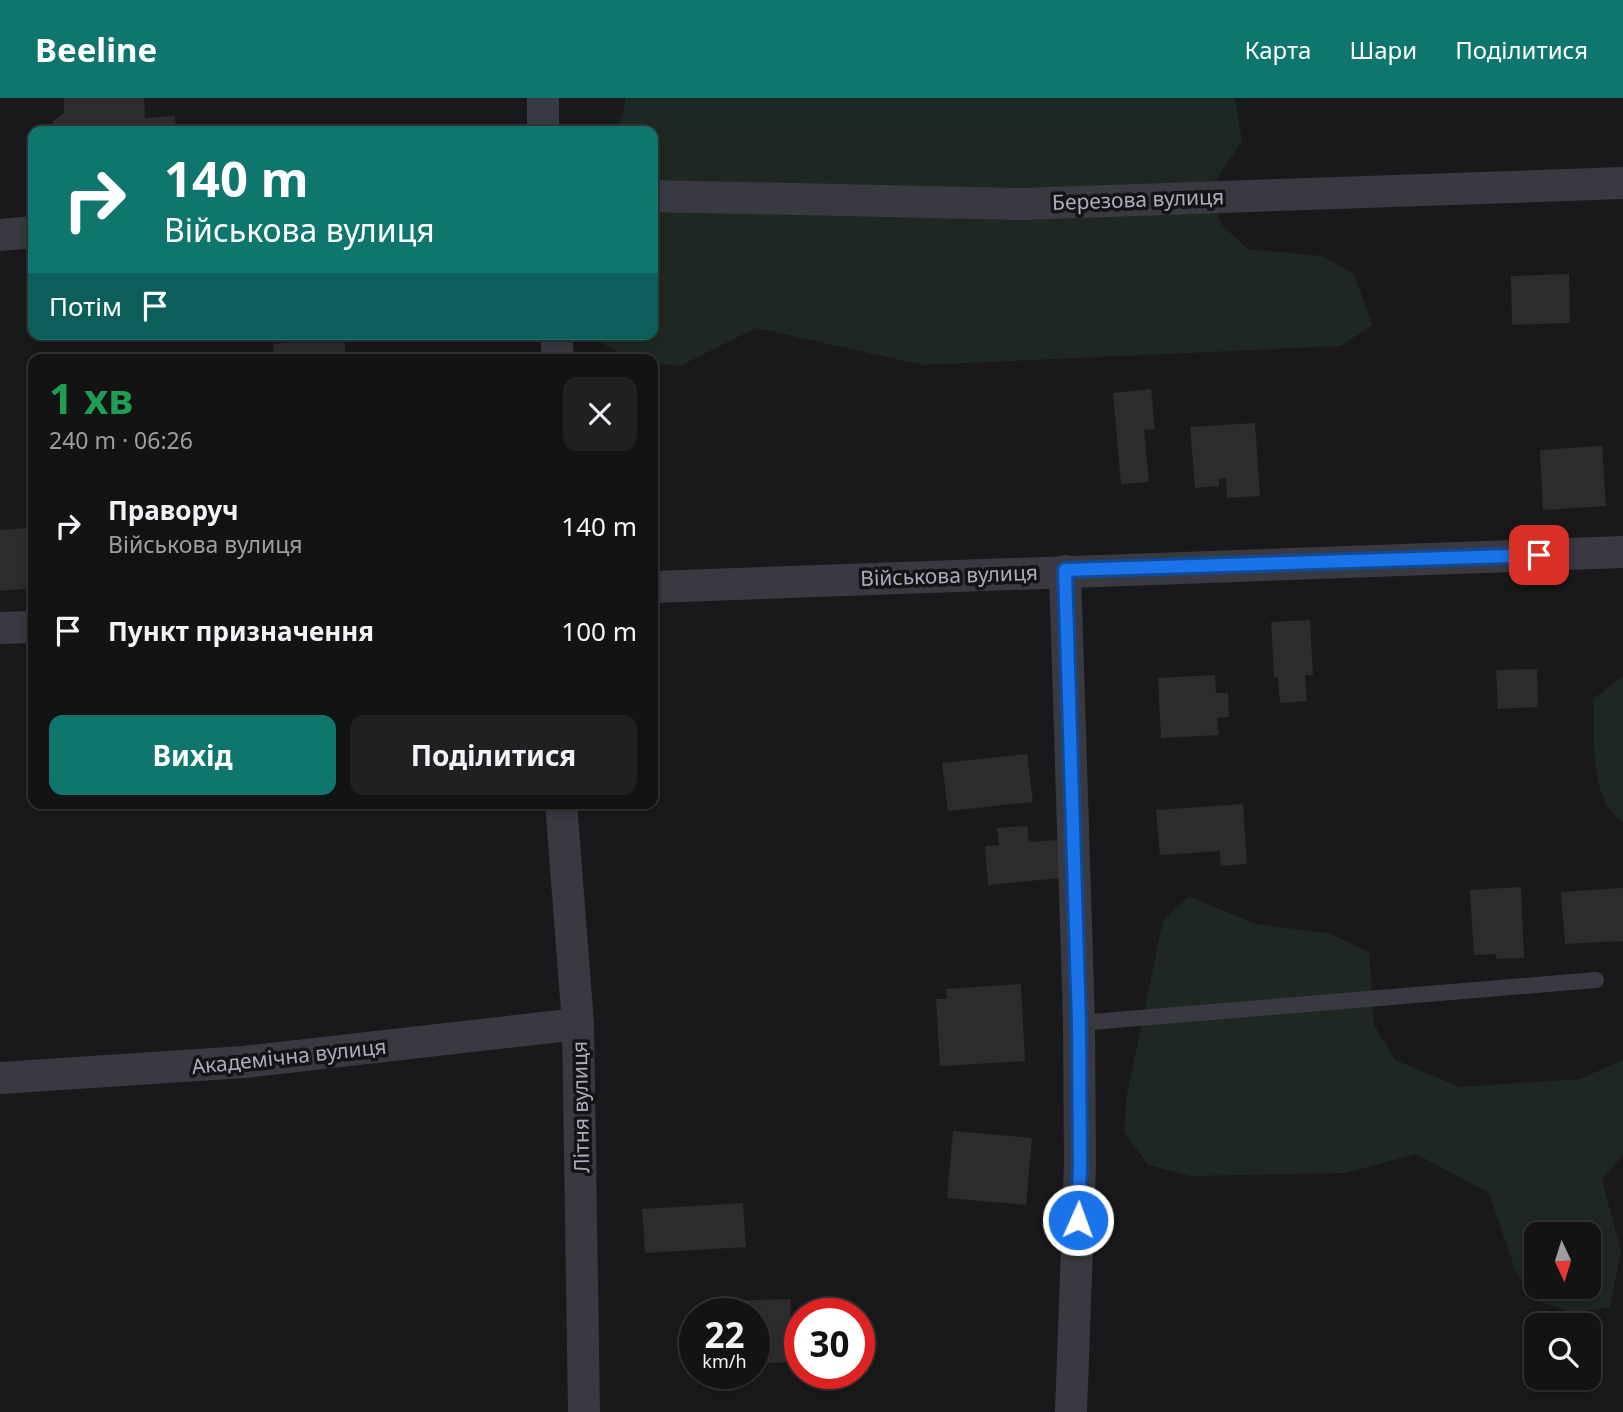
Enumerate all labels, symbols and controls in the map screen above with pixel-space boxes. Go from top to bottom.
text: Beeline [35,27,157,72]
text: Карта [1244,33,1311,66]
text: Шари [1349,33,1417,66]
text: Поділитися [1455,33,1588,66]
text: 140 m [164,145,309,211]
icon: right [49,154,140,245]
street label: Березова вулиця [1052,182,1224,216]
text: Військова вулиця [164,208,435,251]
icon: arrive [136,287,174,325]
text: Потім [49,288,122,324]
text: 1 хв [49,369,133,426]
button: close [563,377,637,451]
text: 240 m · 06:26 [49,424,193,456]
text: Праворуч [108,492,239,528]
icon: right [49,507,87,545]
text: 140 m [561,508,637,544]
pin [1509,525,1569,585]
text: Військова вулиця [108,528,303,560]
icon: arrive [1520,536,1558,574]
street label: Військова вулиця [860,558,1038,592]
icon: arrive [49,612,87,650]
text: Пункт призначення [108,613,374,649]
text: 100 m [561,613,637,649]
button: Вихід [49,715,336,795]
button: Поділитися [350,715,637,795]
street label: Академічна вулиця [190,1032,388,1080]
street label: Літня вулиця [565,1041,595,1173]
position arrow [1041,1183,1115,1257]
north arrow [1524,1222,1601,1298]
map controls [1524,1222,1601,1390]
speed limit sign: 30 [784,1298,875,1389]
text: 22 [704,1311,745,1358]
button: search [1524,1313,1601,1390]
text: km/h [702,1349,747,1373]

